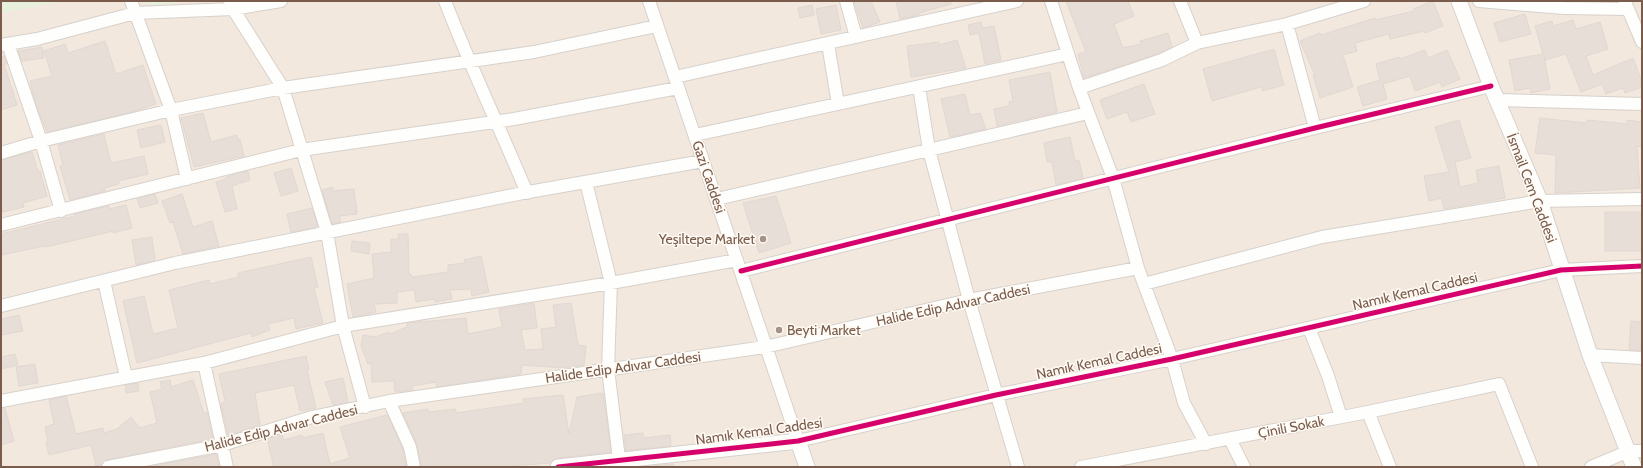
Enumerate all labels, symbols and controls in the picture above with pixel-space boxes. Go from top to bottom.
street label: İsmail Cem Caddesi [1503,131,1561,245]
street label: Gazi Caddesi [688,138,730,216]
place label: Yeşiltepe Market [658,230,755,248]
marker: Yeşiltepe Market [758,234,768,244]
street label: Namık Kemal Caddesi [1351,268,1479,314]
street label: Halide Edip Adıvar Caddesi [874,280,1032,330]
place label: Beyti Market [787,321,861,339]
marker: Beyti Market [774,325,784,335]
street label: Namık Kemal Caddesi [1035,339,1163,383]
street label: Halide Edip Adıvar Caddesi [544,347,702,387]
street label: Halide Edip Adıvar Caddesi [203,400,359,456]
street label: Çinili Sokak [1256,412,1326,442]
street label: Namık Kemal Caddesi [694,413,824,449]

